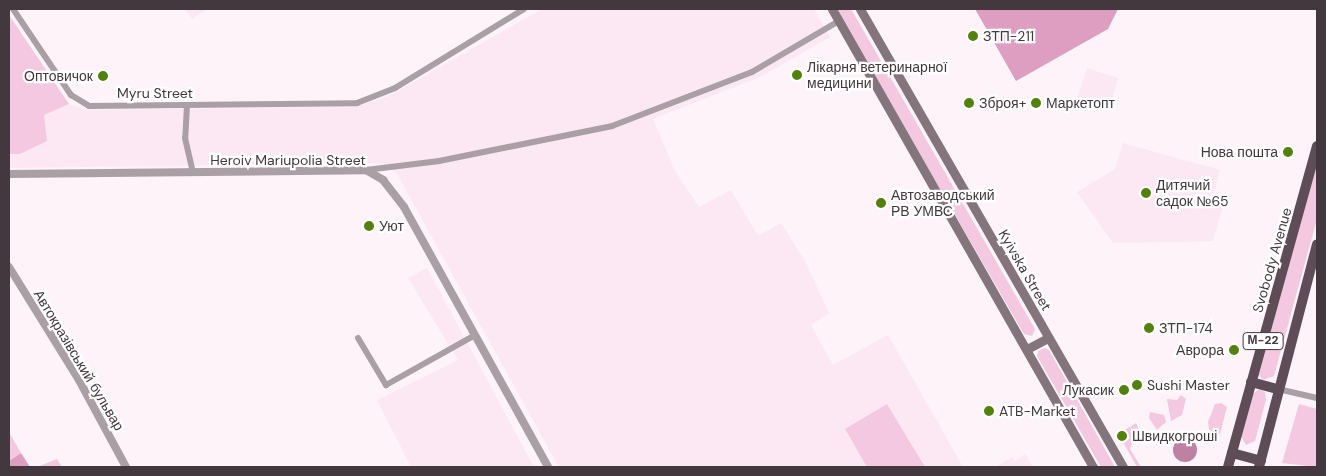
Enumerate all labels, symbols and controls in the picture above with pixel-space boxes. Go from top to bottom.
place label: ЗТП-211 [983,28,1034,44]
marker: ЗТП-211 [967,30,979,42]
place label: Лікарня ветеринарної медицини [807,59,947,92]
place label: Оптовичок [24,68,93,84]
marker: Лікарня ветеринарної медицини [791,69,803,81]
marker: Оптовичок [97,70,109,82]
street label: Myru Street [117,85,193,101]
place label: Зброя+ [979,95,1026,111]
place label: Маркетопт [1046,95,1115,111]
marker: Зброя+ [963,97,975,109]
marker: Маркетопт [1030,97,1042,109]
place label: Нова пошта [1201,144,1278,160]
marker: Нова пошта [1282,146,1294,158]
street label: Heroiv Mariupolia Street [210,152,366,168]
place label: Дитячий садок №65 [1156,177,1229,210]
place label: Автозаводський РВ УМВС [891,187,995,220]
marker: Дитячий садок №65 [1140,187,1152,199]
marker: Автозаводський РВ УМВС [875,197,887,209]
street label: Svobody Avenue [1249,206,1295,314]
place label: Уют [379,218,404,234]
marker: Уют [363,220,375,232]
street label: Kyivska Street [995,227,1055,313]
street label: Автокразівський бульвар [30,287,128,433]
place label: ЗТП-174 [1159,320,1213,336]
marker: ЗТП-174 [1143,322,1155,334]
road number: М-22 [1242,332,1284,351]
place label: Аврора [1176,342,1224,358]
marker: Аврора [1228,344,1240,356]
place label: Sushi Master [1147,377,1230,393]
marker: Sushi Master [1131,379,1143,391]
place label: Лукасик [1062,382,1114,398]
marker: Лукасик [1118,384,1130,396]
place label: ATB-Market [999,403,1075,419]
marker: ATB-Market [983,405,995,417]
place label: Швидкогроші [1132,428,1217,444]
marker: Швидкогроші [1116,430,1128,442]

